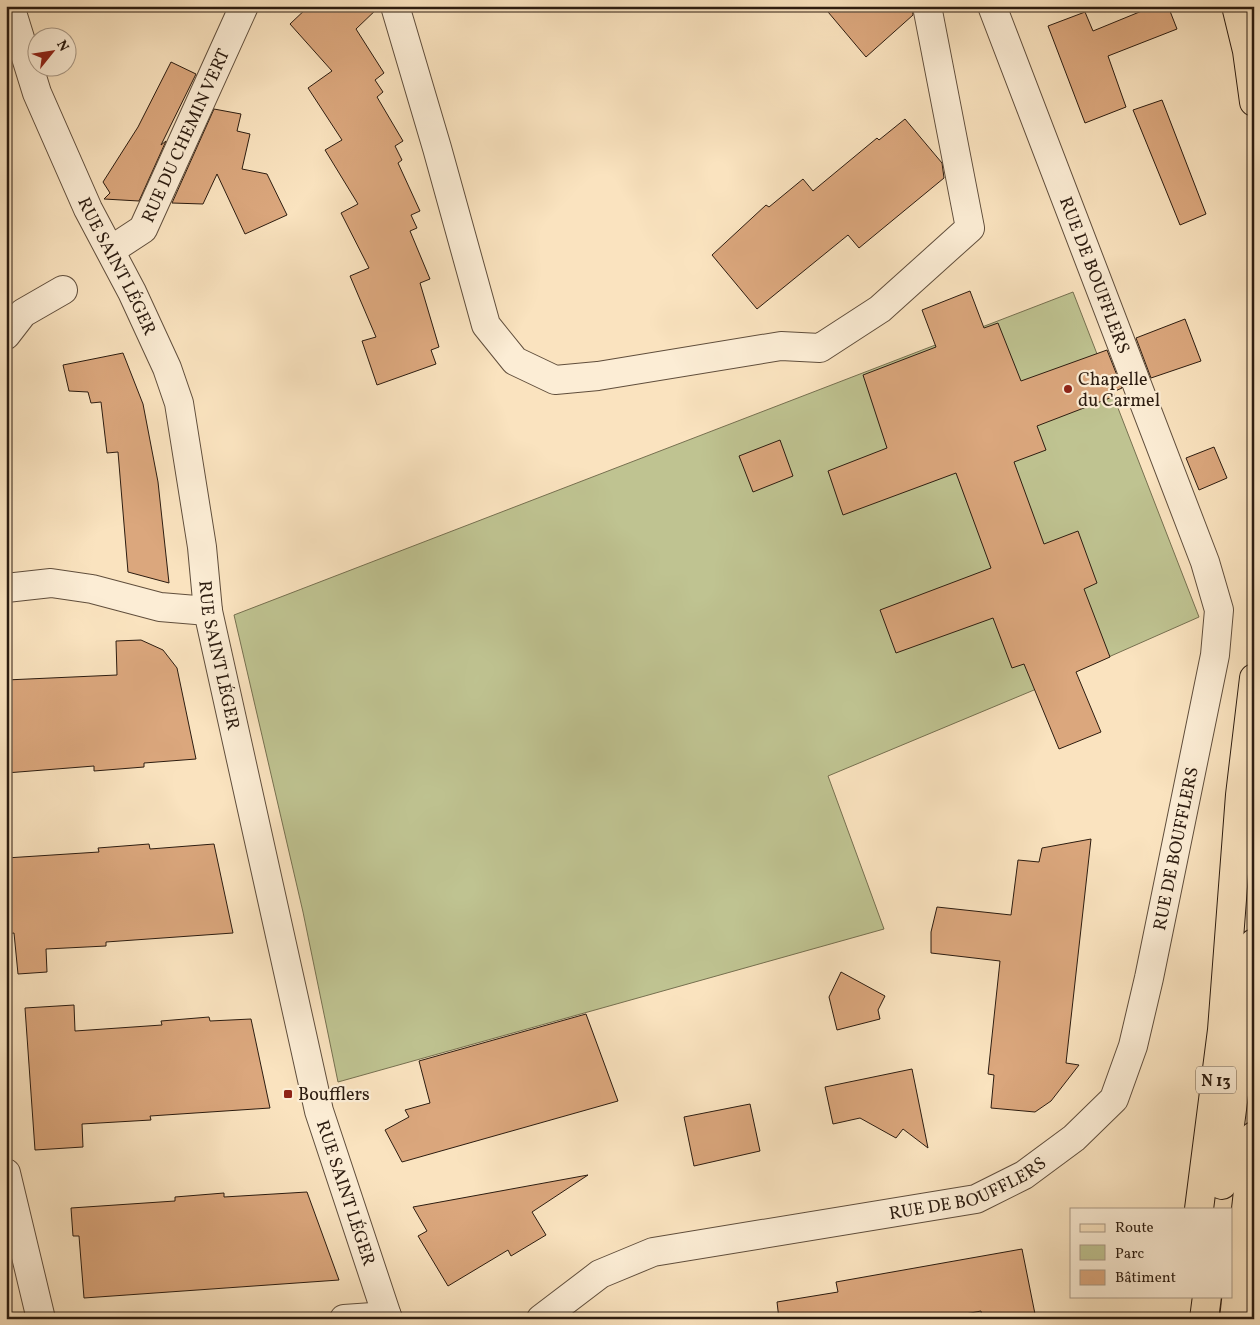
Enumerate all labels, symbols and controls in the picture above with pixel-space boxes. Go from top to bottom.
north arrow [28,28,78,78]
text: N [51,37,73,55]
street label: RUE DU CHEMIN VERT [137,45,237,227]
street label: RUE DE BOUFFLERS [1052,193,1135,358]
street label: RUE SAINT LÉGER [70,194,161,340]
place label: Chapelle du Carmel [1078,368,1160,414]
marker: Chapelle du Carmel [1062,383,1074,395]
street label: RUE SAINT LÉGER [191,580,245,733]
street label: RUE DE BOUFFLERS [1148,765,1206,933]
road number: N 13 [1196,1066,1236,1094]
place label: Boufflers [298,1083,370,1108]
marker: Boufflers [282,1088,294,1100]
street label: RUE SAINT LÉGER [309,1117,381,1270]
street label: RUE DE BOUFFLERS [887,1152,1052,1227]
legend [1070,1208,1232,1298]
text: Route [1115,1218,1154,1239]
text: Parc [1115,1244,1144,1265]
text: Bâtiment [1115,1268,1176,1289]

